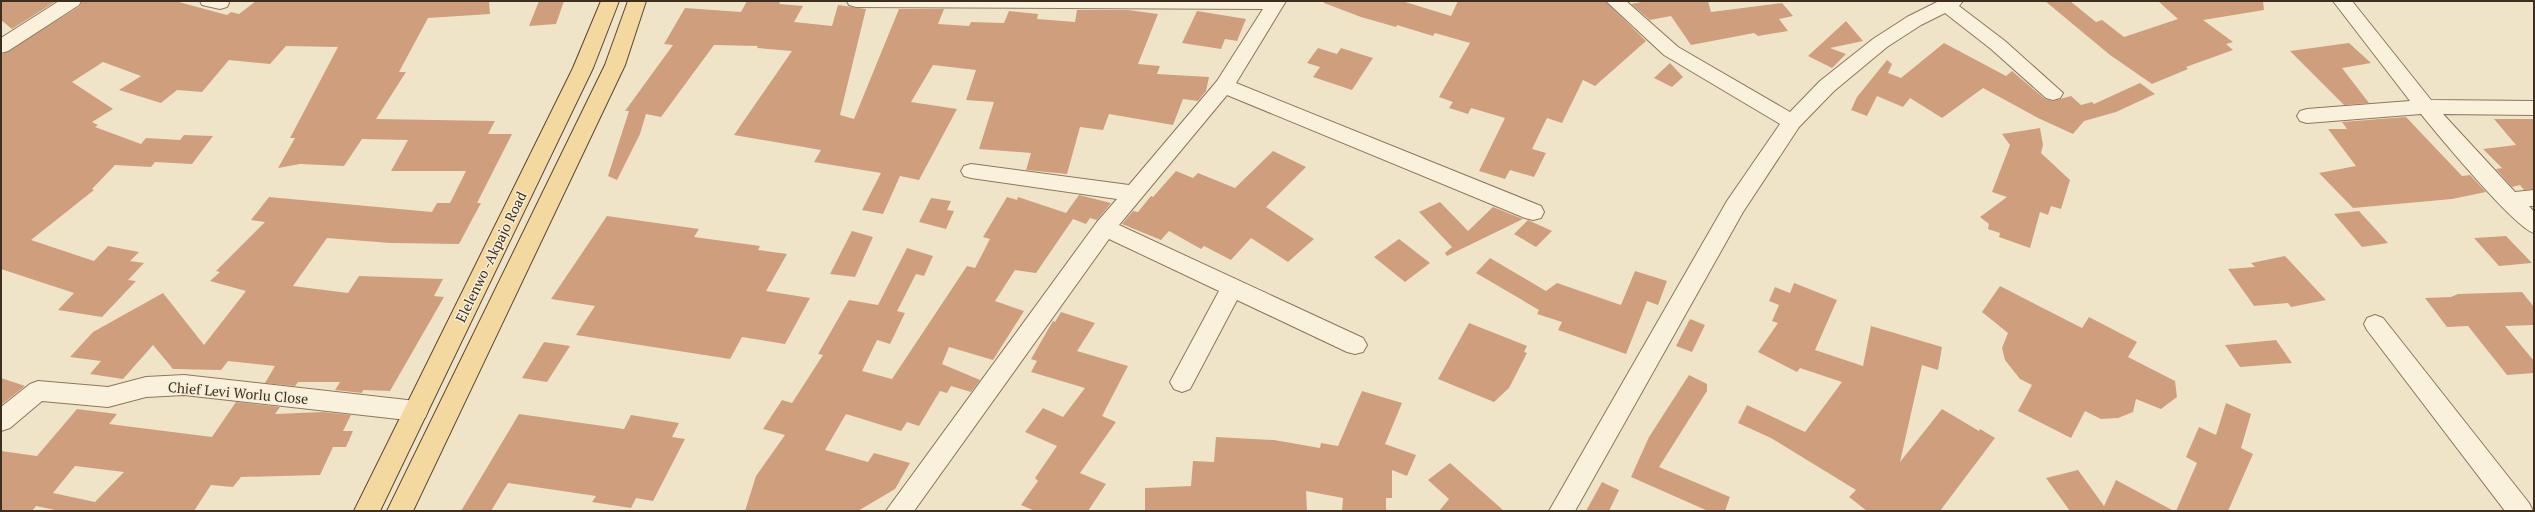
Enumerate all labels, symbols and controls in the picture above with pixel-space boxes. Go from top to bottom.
street label: Elelenwo -Akpajo Road [451,188,531,325]
street label: Chief Levi Worlu Close [167,377,309,408]

